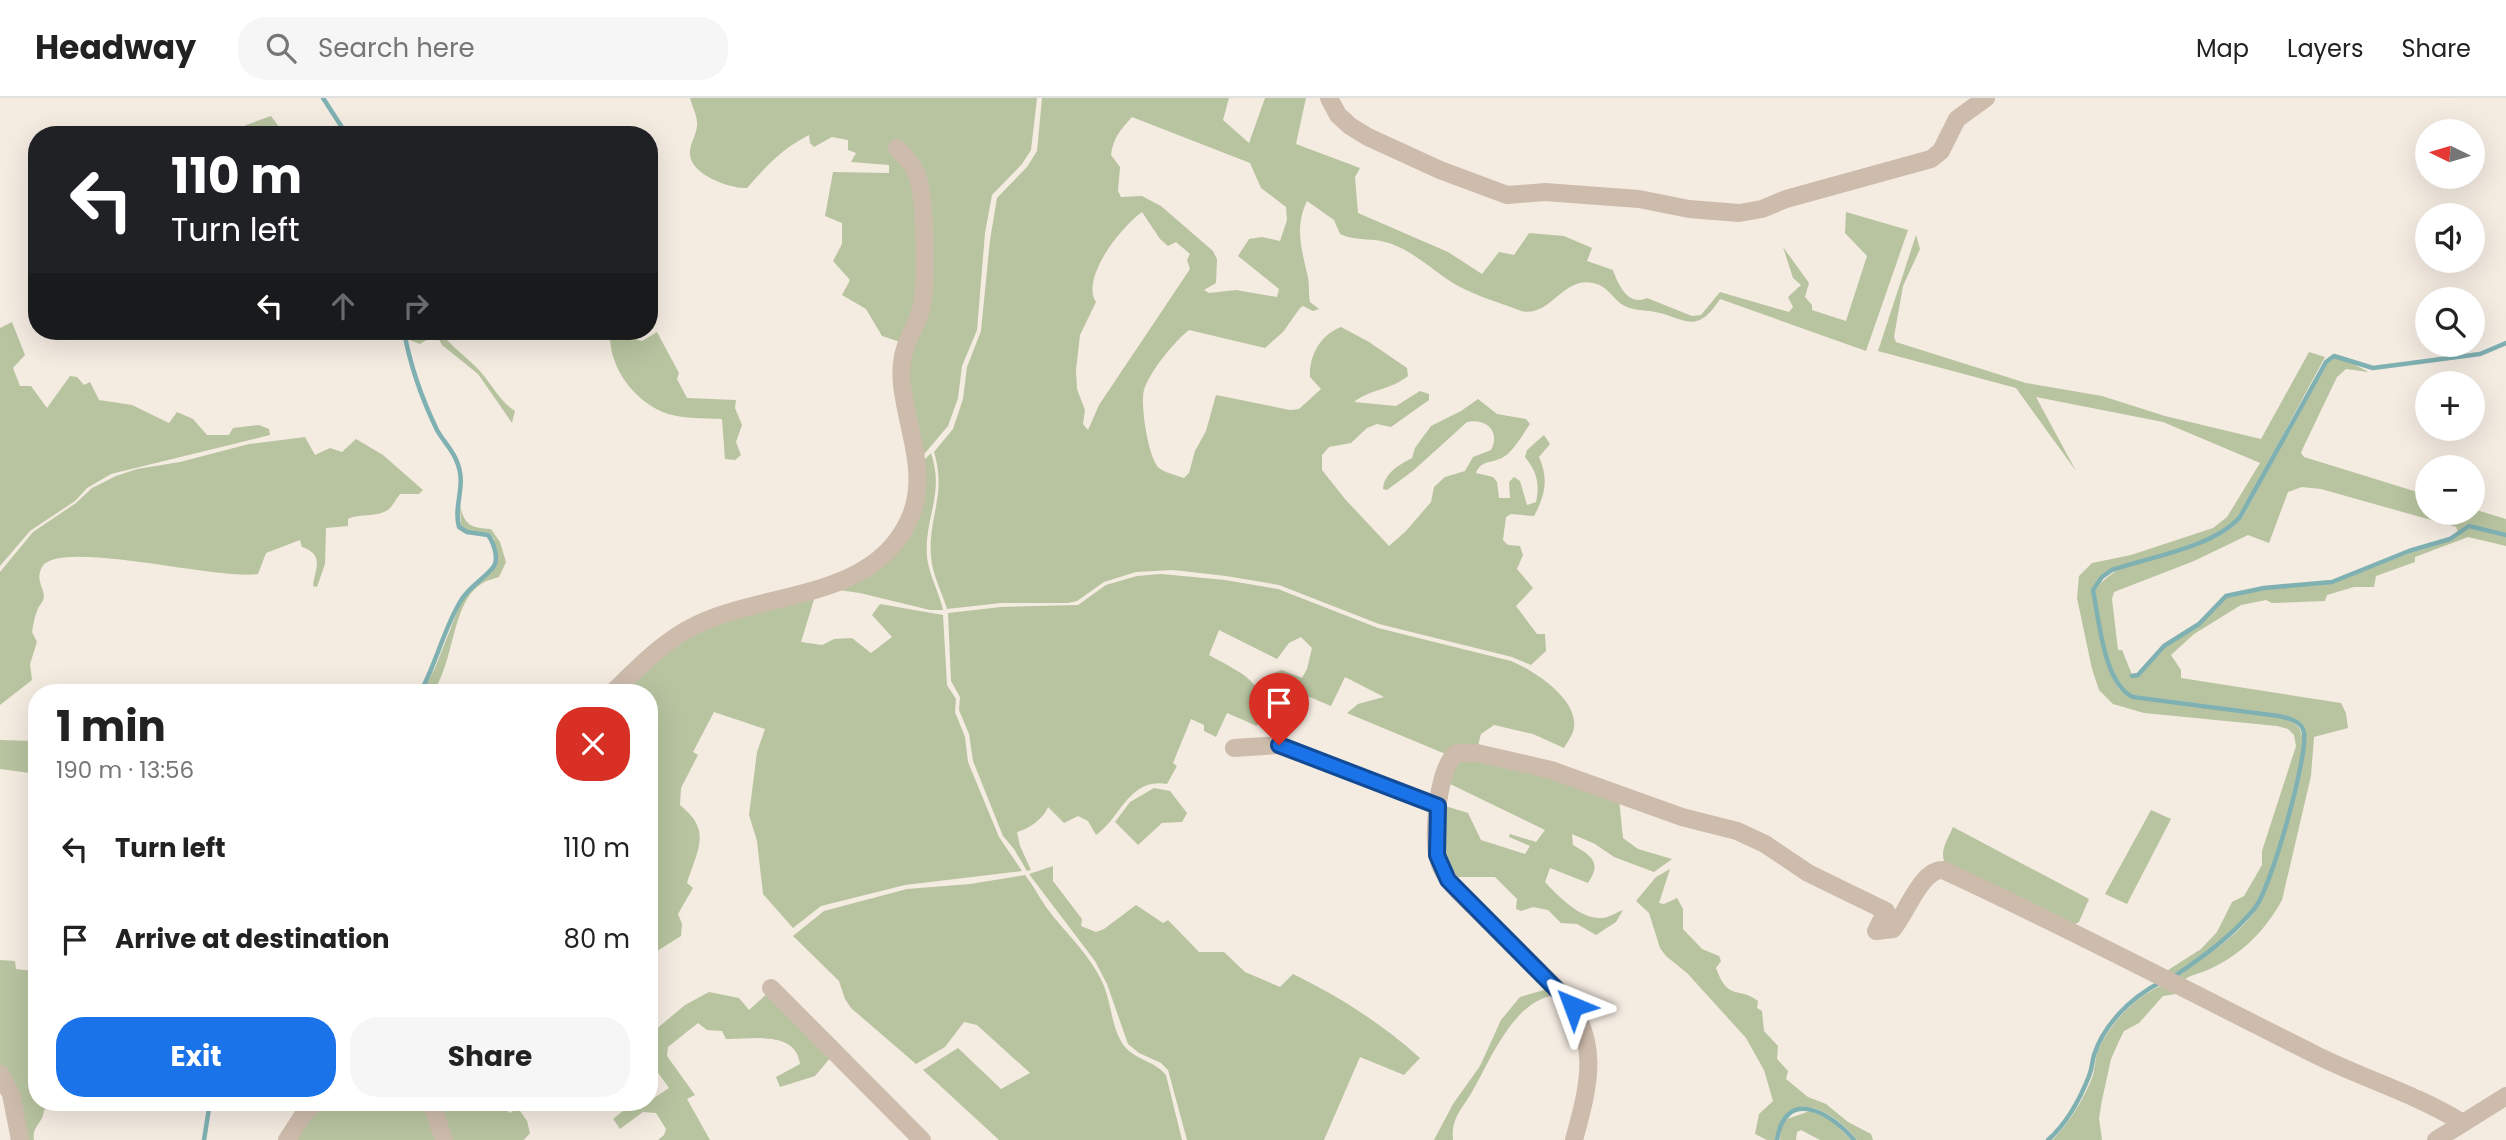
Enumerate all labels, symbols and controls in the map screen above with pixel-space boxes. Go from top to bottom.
search box [238,17,728,80]
text: Headway [35,24,196,71]
icon: search [262,29,300,67]
text: Search here [318,30,475,66]
text: Map [2196,32,2249,65]
text: Layers [2287,32,2363,65]
text: Share [2401,32,2471,65]
north arrow [2415,119,2485,189]
map controls [2415,119,2485,525]
text: 110 m [171,142,302,210]
icon: left [56,154,147,245]
button: sound [2415,203,2485,273]
text: Turn left [171,207,300,252]
icon: left [251,287,289,325]
icon: ahead [324,287,362,325]
icon: right [397,287,435,325]
button: search [2415,287,2485,357]
button: + [2415,371,2485,441]
button: − [2415,455,2485,525]
pin [1249,673,1309,745]
icon: arrive [1260,684,1298,722]
text: 1 min [56,697,166,756]
button: close [556,707,630,781]
text: 190 m · 13:56 [56,754,194,786]
icon: left [56,830,94,868]
text: Turn left [115,830,226,866]
text: 110 m [563,830,630,866]
icon: arrive [56,921,94,959]
text: Arrive at destination [115,921,390,957]
text: 80 m [564,921,630,957]
position arrow [1536,969,1610,1043]
button: Exit [56,1017,336,1097]
button: Share [350,1017,630,1097]

